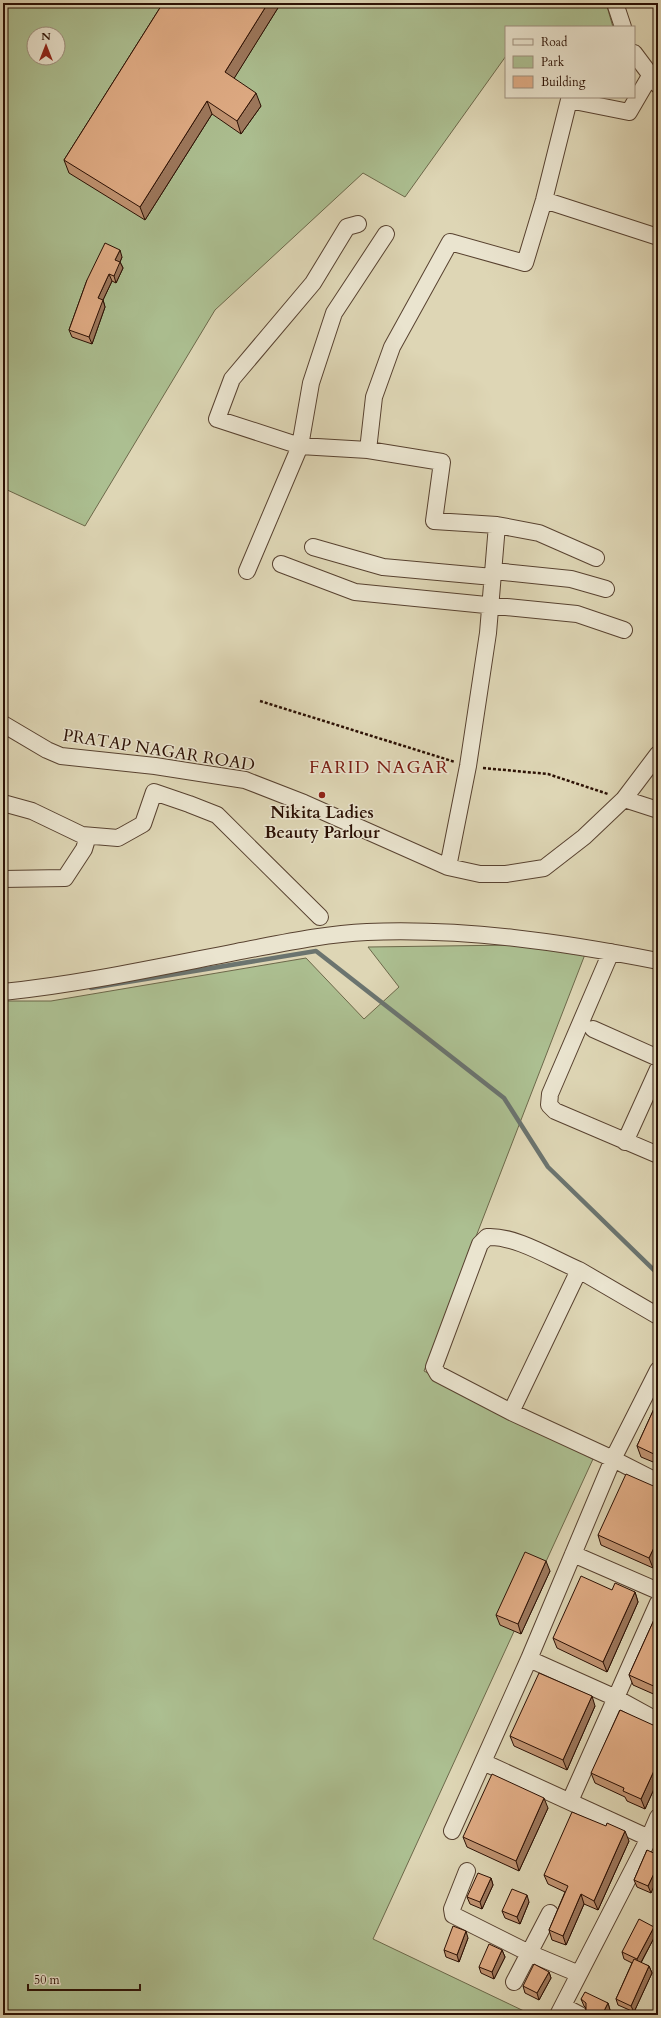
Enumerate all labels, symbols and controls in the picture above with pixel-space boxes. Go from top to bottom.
north arrow [26,26,66,66]
legend [505,26,635,98]
text: N [41,29,51,44]
text: Road [541,34,568,50]
text: Park [541,54,565,70]
text: Building [541,74,586,90]
street label: PRATAP NAGAR ROAD [61,723,257,777]
district label: FARID NAGAR [309,755,449,780]
marker: Nikita Ladies Beauty Parlour [317,790,327,800]
place label: Nikita Ladies Beauty Parlour [264,801,380,844]
scale bar [28,1966,140,1992]
text: 50 m [34,1972,61,1988]

